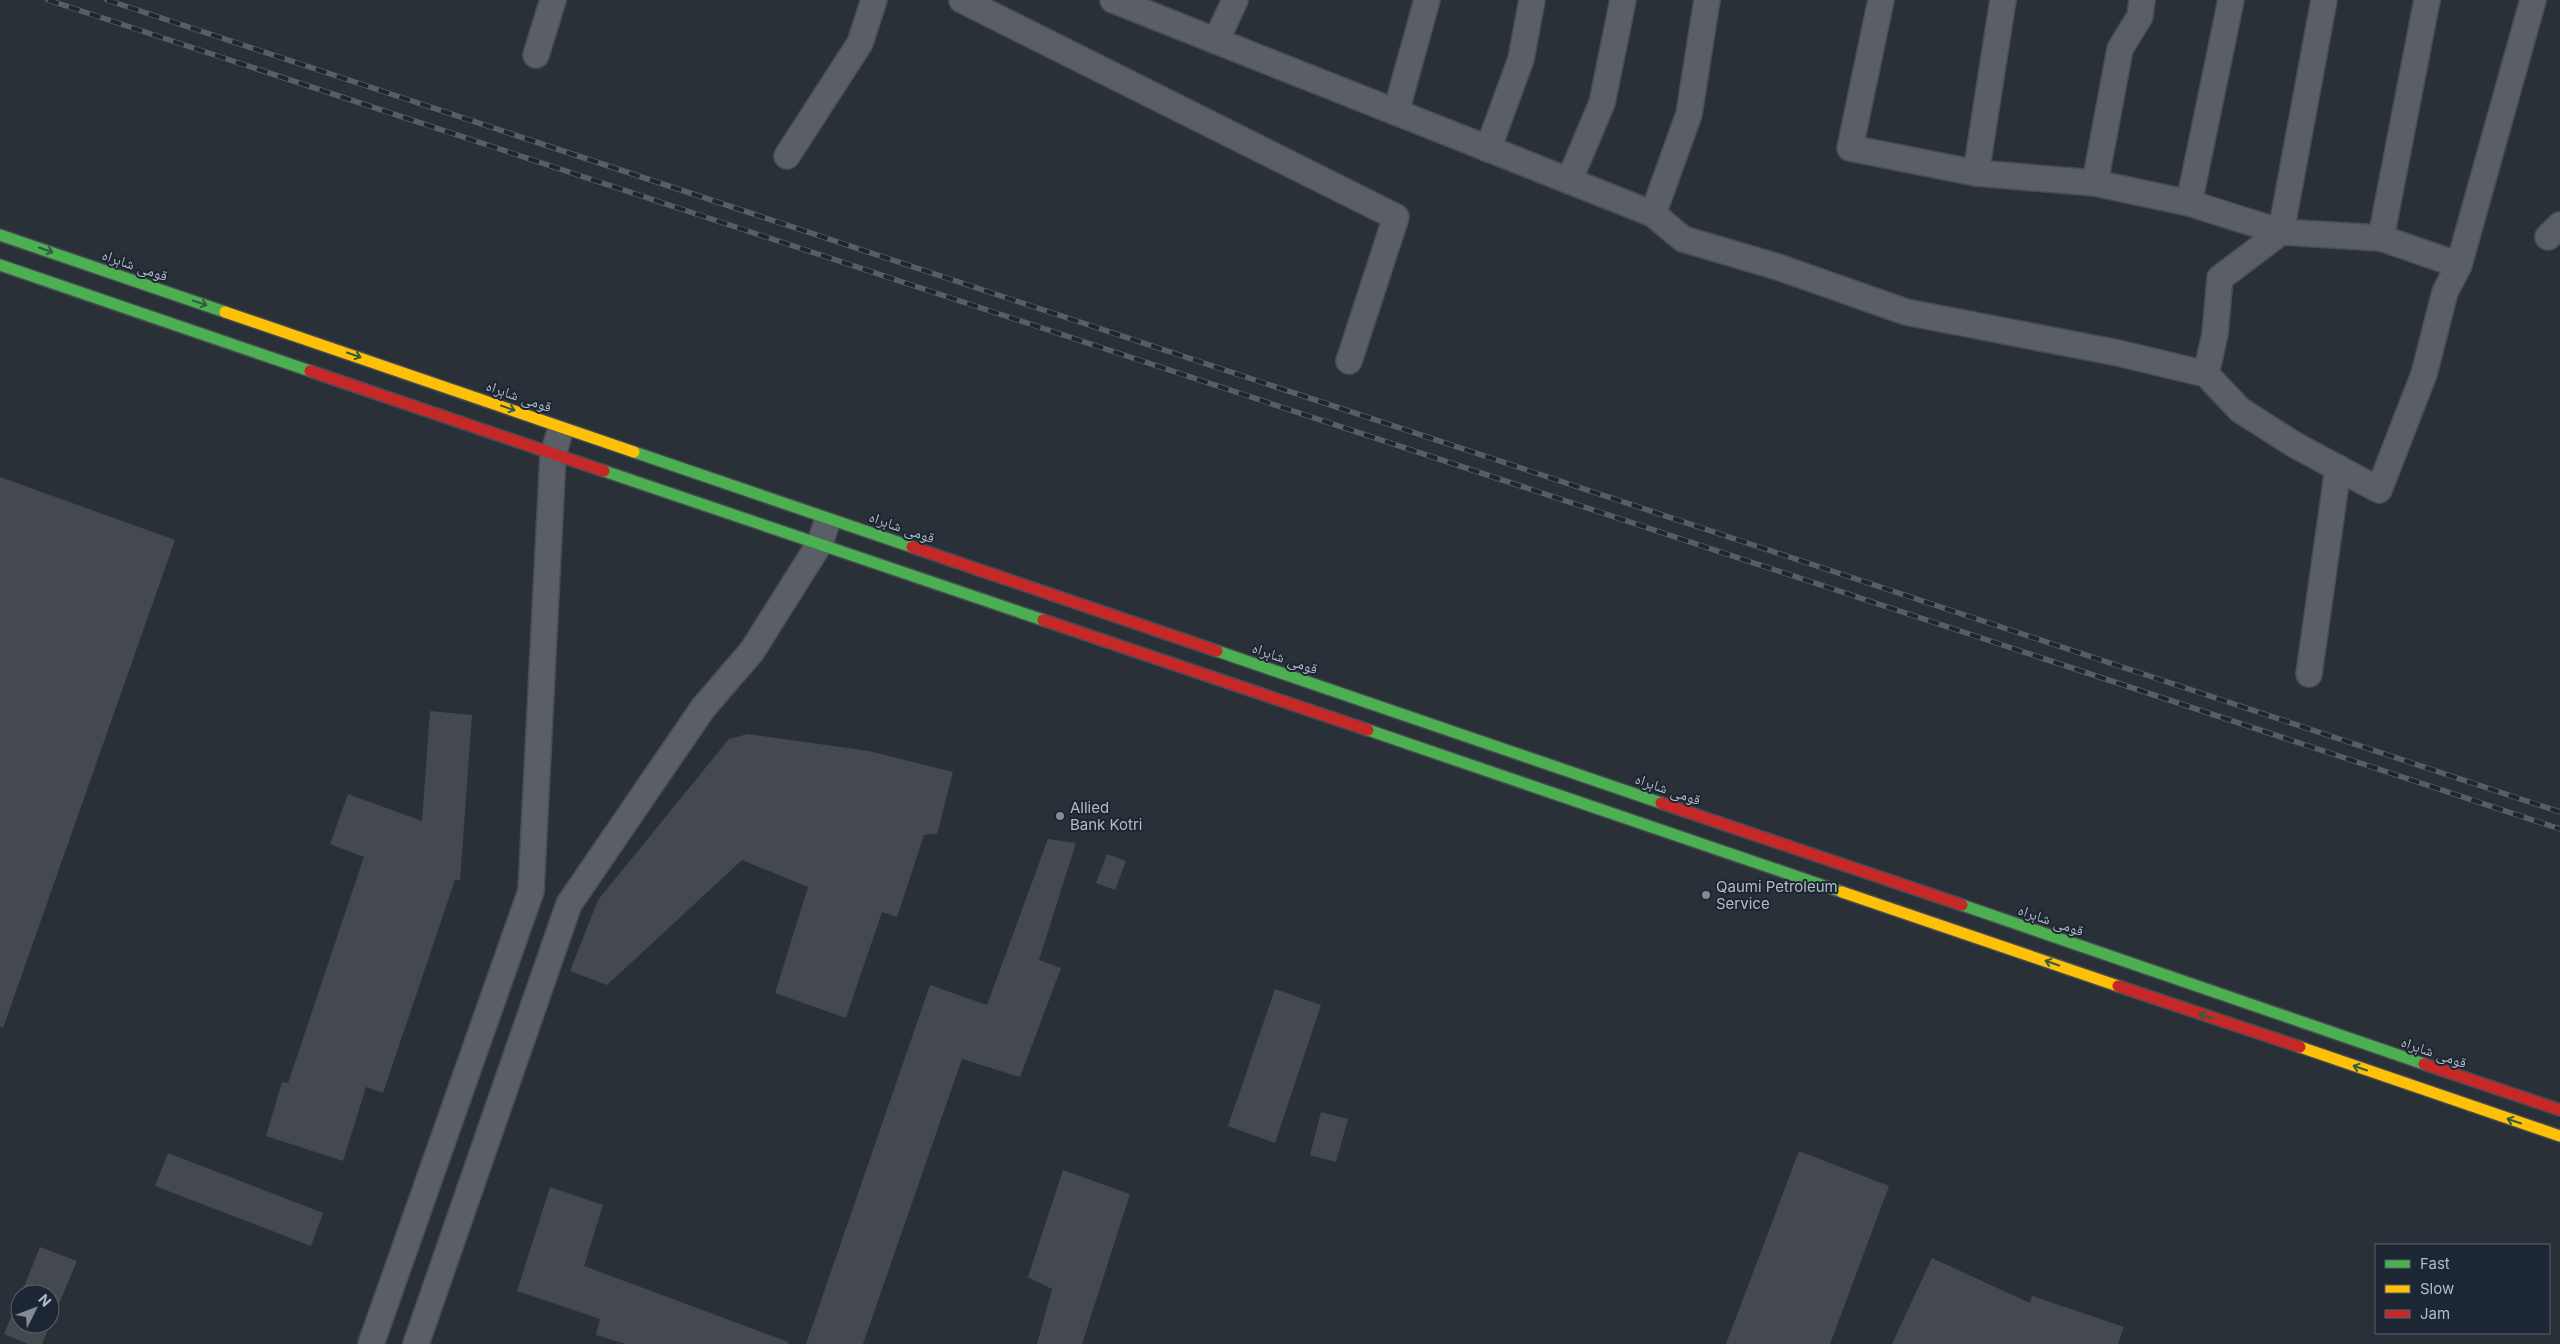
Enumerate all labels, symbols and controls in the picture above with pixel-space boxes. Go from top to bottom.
street label: قومی شاہراہ [99,245,170,286]
one-way arrow [38,246,54,255]
one-way arrow [192,298,208,308]
one-way arrow [345,351,361,360]
street label: قومی شاہراہ [483,376,554,417]
one-way arrow [499,404,515,413]
street label: قومی شاہراہ [866,507,937,548]
street label: قومی شاہراہ [1249,638,1320,679]
street label: قومی شاہراہ [1632,769,1703,810]
place label: Allied Bank Kotri [1070,798,1142,834]
marker: Allied Bank Kotri [1054,810,1066,822]
place label: Qaumi Petroleum Service [1716,877,1838,913]
marker: Qaumi Petroleum Service [1700,889,1712,901]
street label: قومی شاہراہ [2015,900,2086,941]
one-way arrow [2045,958,2061,967]
one-way arrow [2199,1011,2215,1020]
street label: قومی شاہراہ [2398,1032,2469,1073]
one-way arrow [2353,1063,2368,1072]
one-way arrow [2506,1115,2522,1125]
legend [2375,1244,2550,1334]
text: Fast [2420,1254,2450,1273]
text: Slow [2420,1279,2454,1298]
north arrow [10,1284,60,1334]
text: N [35,1290,55,1310]
text: Jam [2420,1304,2450,1323]

